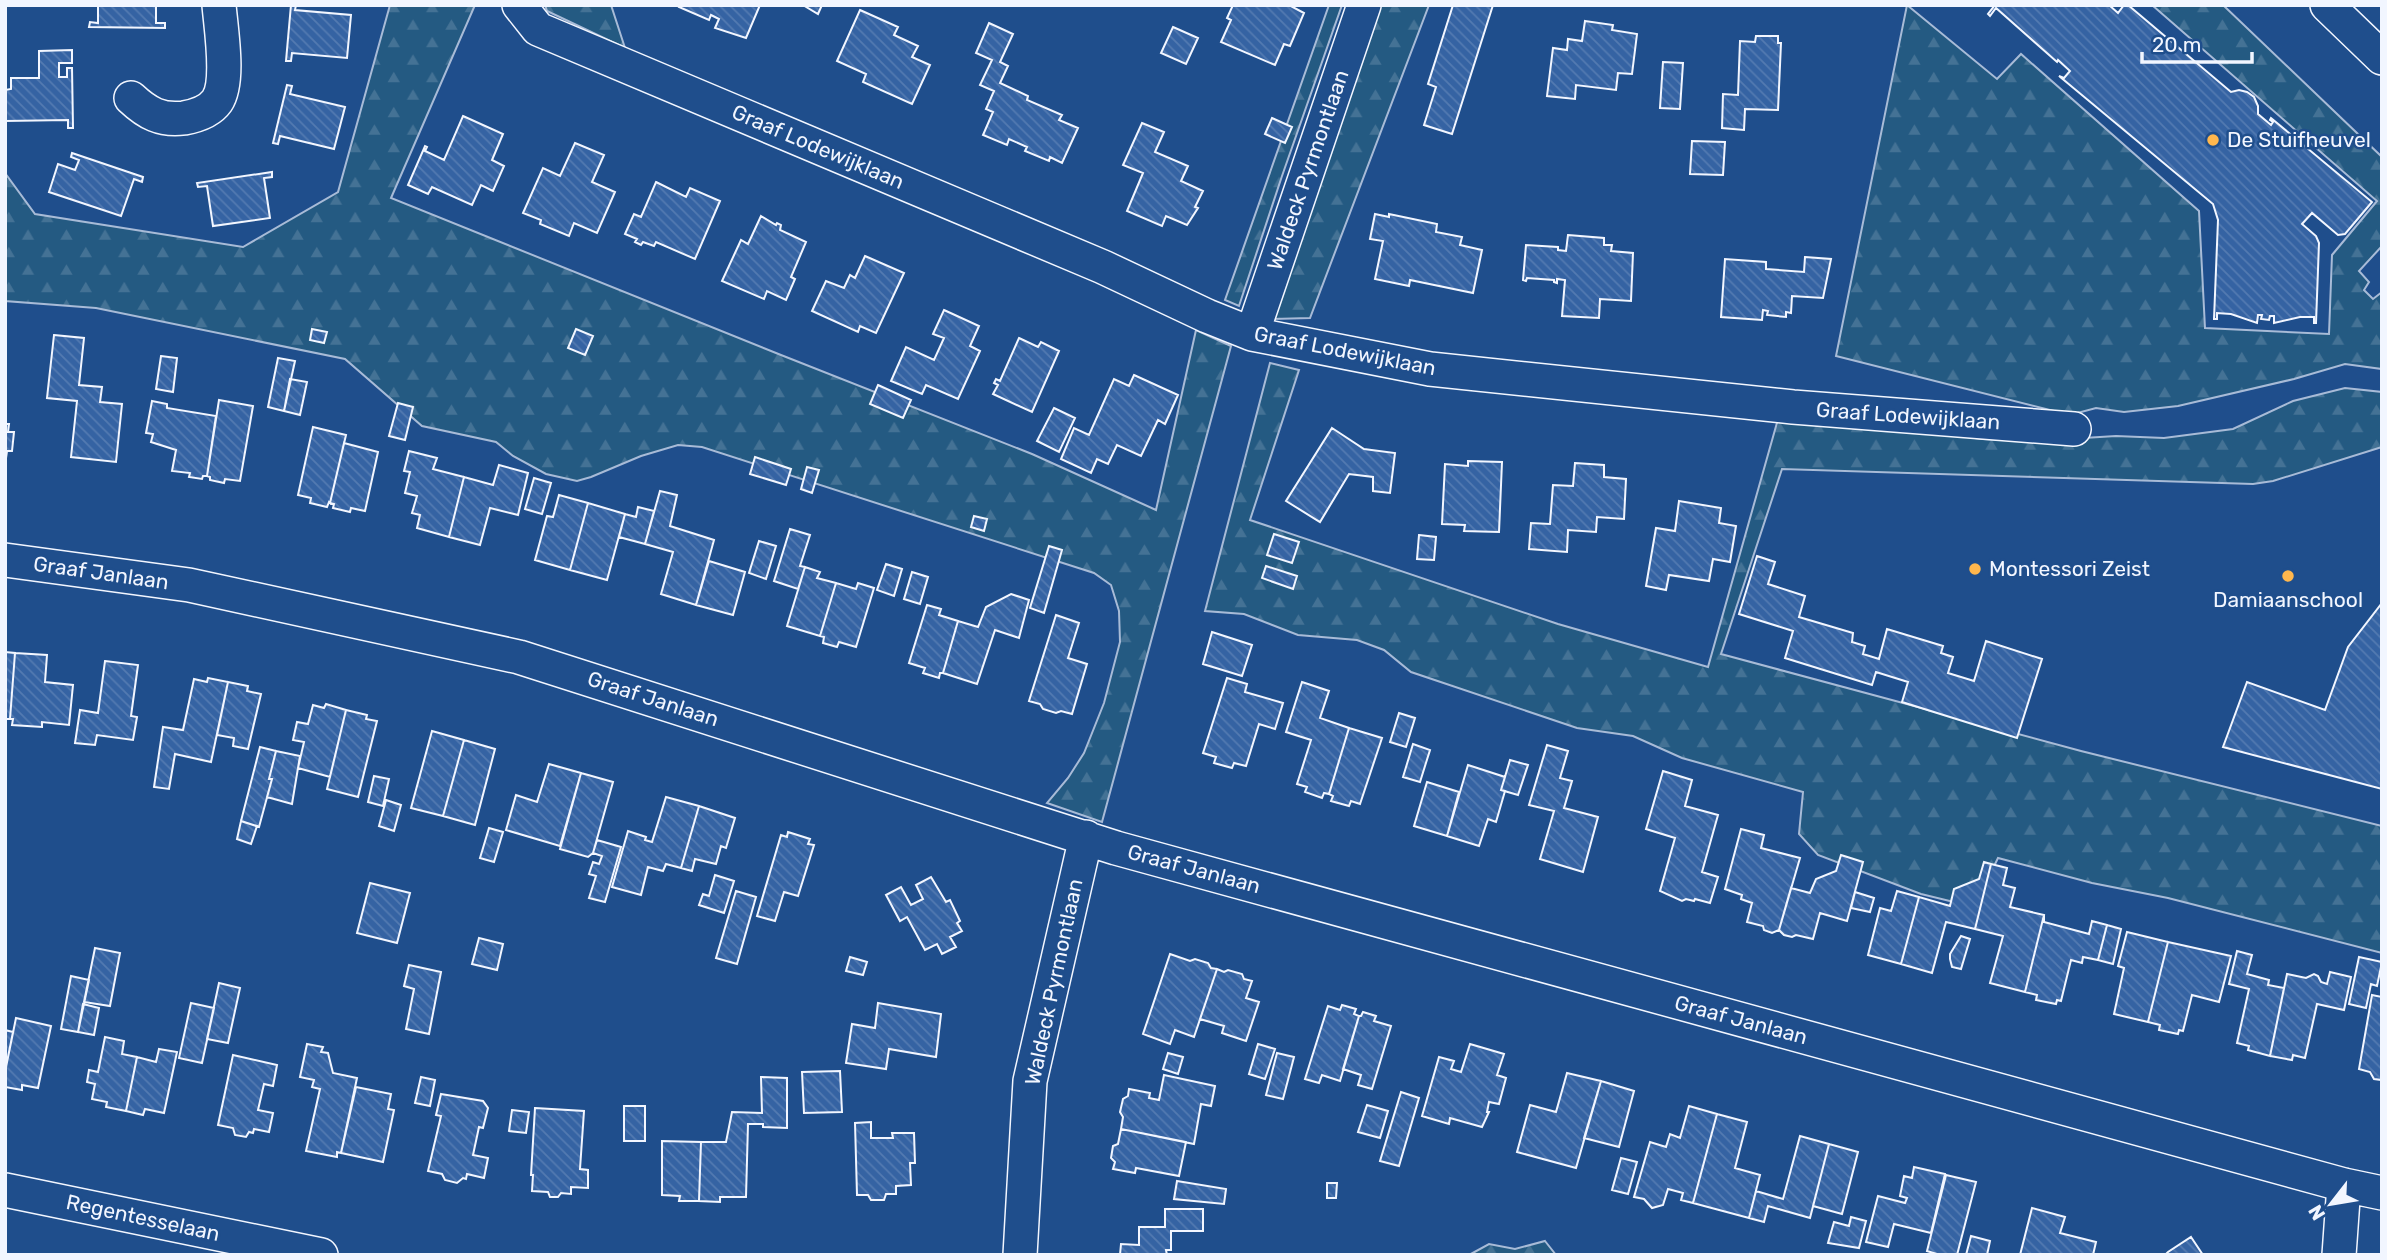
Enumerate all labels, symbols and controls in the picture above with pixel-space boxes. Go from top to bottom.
scale bar [2142,21,2252,65]
text: 20 m [2152,32,2201,57]
street label: Waldeck Pyrmontlaan [1261,66,1354,273]
street label: Graaf Lodewijklaan [728,99,908,194]
place label: De Stuifheuvel [2227,127,2371,152]
marker: De Stuifheuvel [2205,132,2221,148]
street label: Graaf Lodewijklaan [1252,321,1438,380]
street label: Graaf Lodewijklaan [1815,397,2001,434]
street label: Graaf Janlaan [32,551,170,594]
place label: Montessori Zeist [1989,556,2150,581]
marker: Montessori Zeist [1967,561,1983,577]
marker: Damiaanschool [2280,568,2296,584]
place label: Damiaanschool [2213,587,2363,612]
street label: Graaf Janlaan [584,666,722,732]
street label: Graaf Janlaan [1125,839,1263,898]
street label: Waldeck Pyrmontlaan [1019,876,1088,1087]
street label: Graaf Janlaan [1672,990,1810,1049]
north arrow [2296,1169,2366,1239]
street label: Regentesselaan [64,1189,222,1246]
text: N [2303,1201,2330,1224]

